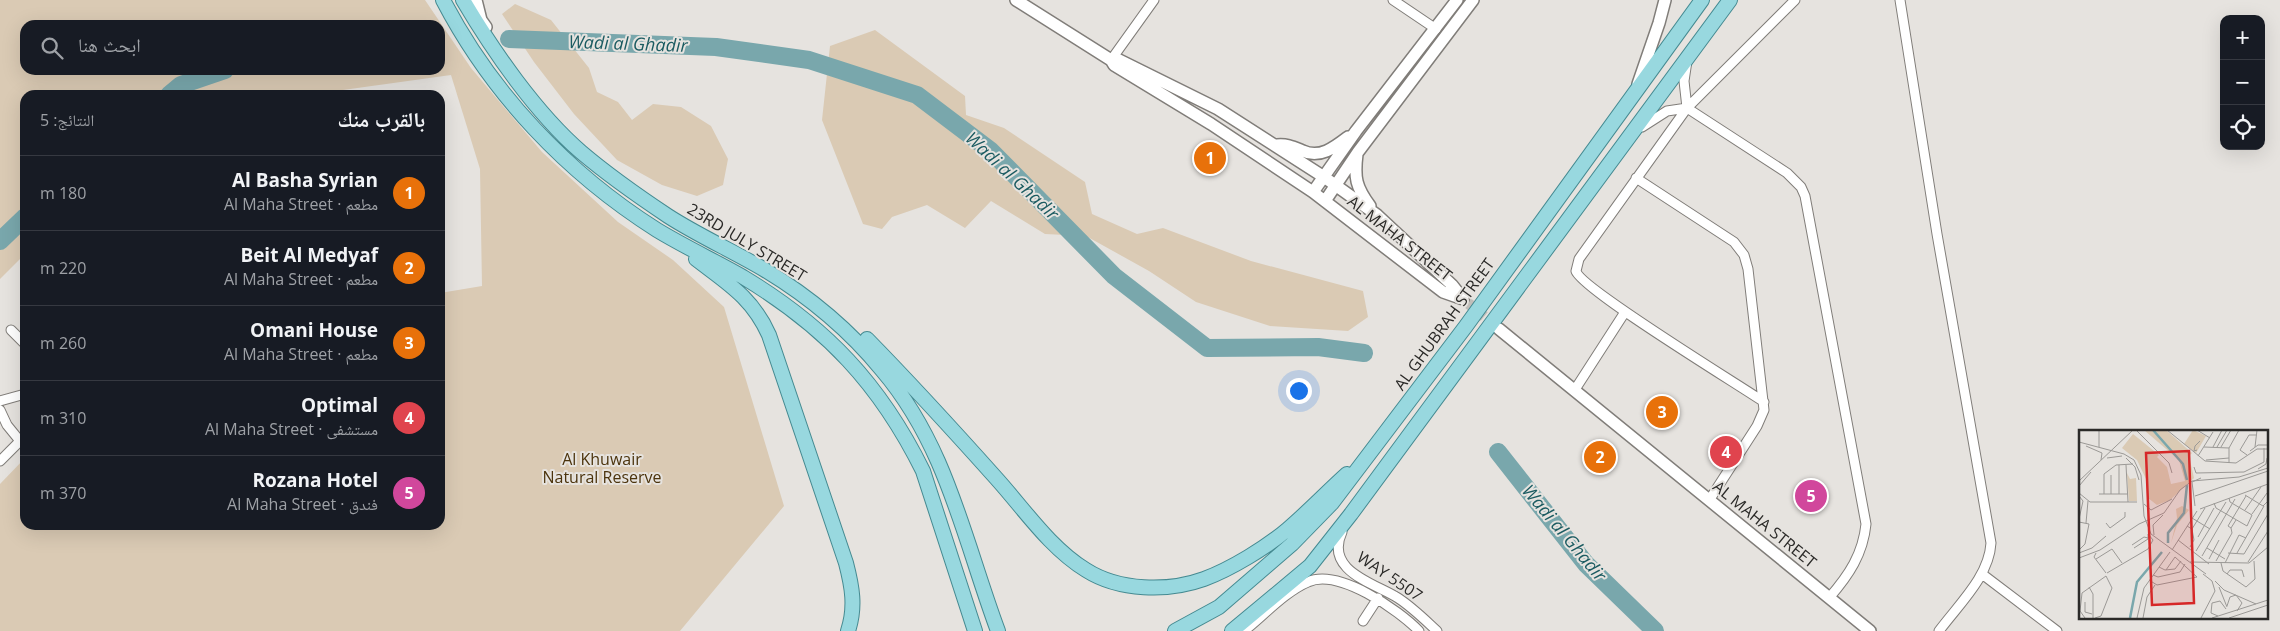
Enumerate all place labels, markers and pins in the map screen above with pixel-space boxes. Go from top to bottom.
pin: 1 [1194,139,1226,177]
pin: 3 [1646,393,1678,431]
pin: 4 [1710,433,1742,471]
pin: 2 [1584,438,1616,476]
pin: 5 [1795,477,1827,515]

